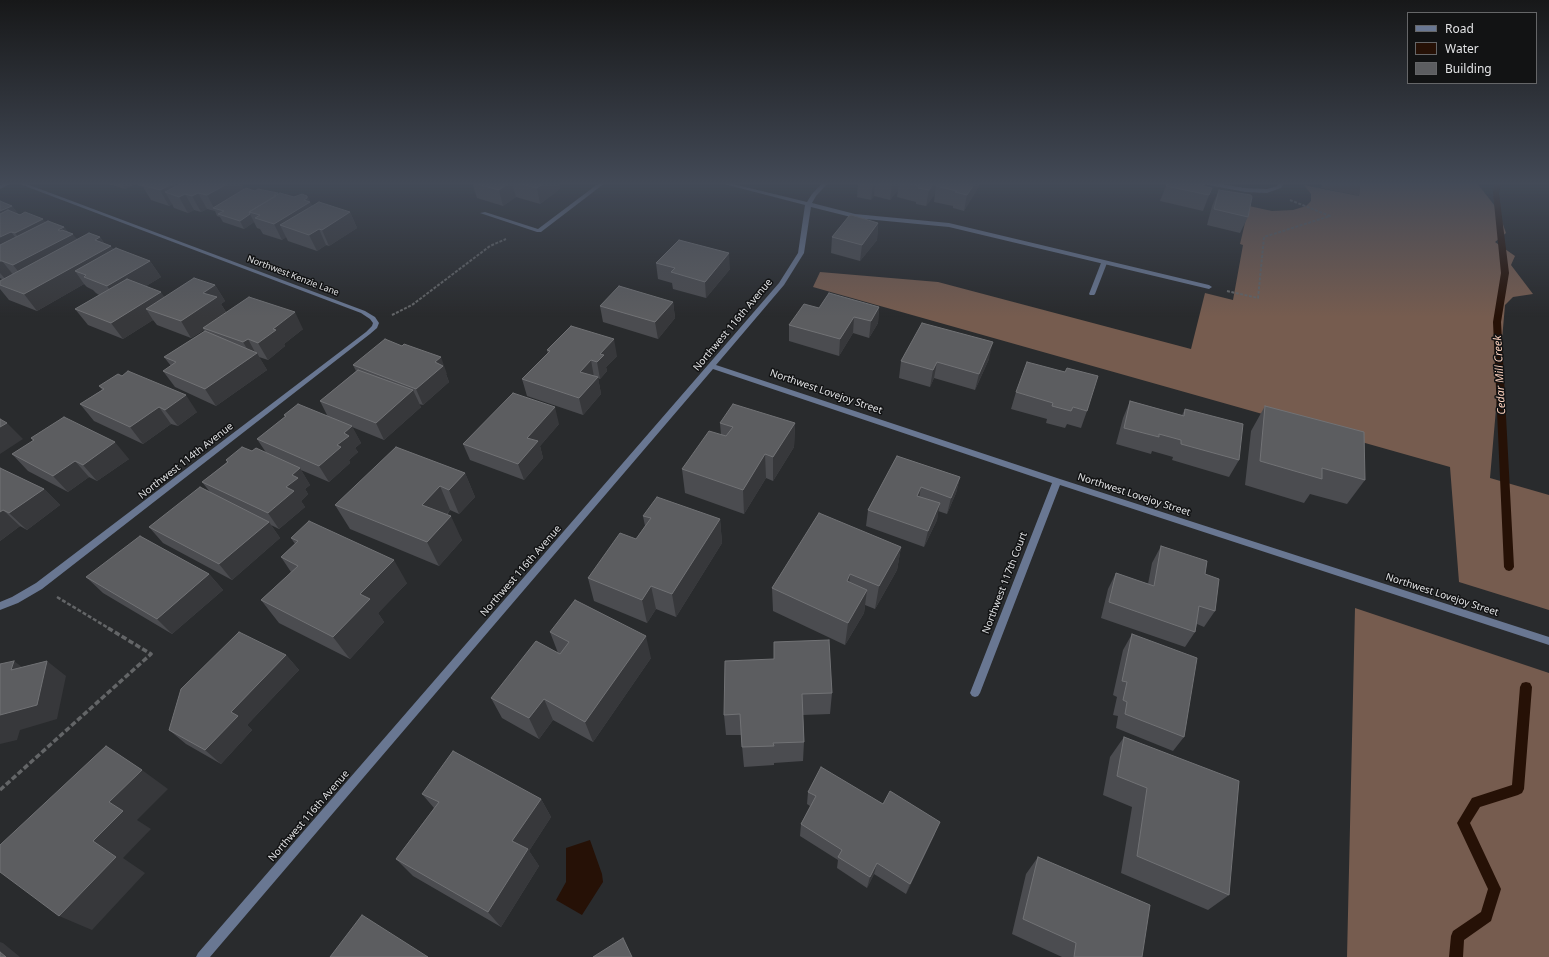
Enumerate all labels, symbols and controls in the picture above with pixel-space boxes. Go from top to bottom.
legend [1407,12,1537,84]
text: Road [1445,20,1474,37]
text: Water [1445,40,1479,57]
text: Building [1445,60,1492,77]
street label: Northwest Kenzie Lane [246,253,340,299]
street label: Northwest 116th Avenue [691,276,775,374]
water label: Cedar Mill Creek [1491,335,1509,415]
street label: Northwest Lovejoy Street [768,367,884,417]
street label: Northwest 114th Avenue [136,420,236,502]
street label: Northwest Lovejoy Street [1076,471,1192,519]
street label: Northwest 116th Avenue [478,523,564,619]
street label: Northwest 117th Court [980,530,1030,636]
street label: Northwest Lovejoy Street [1384,571,1500,619]
street label: Northwest 116th Avenue [266,768,352,864]

